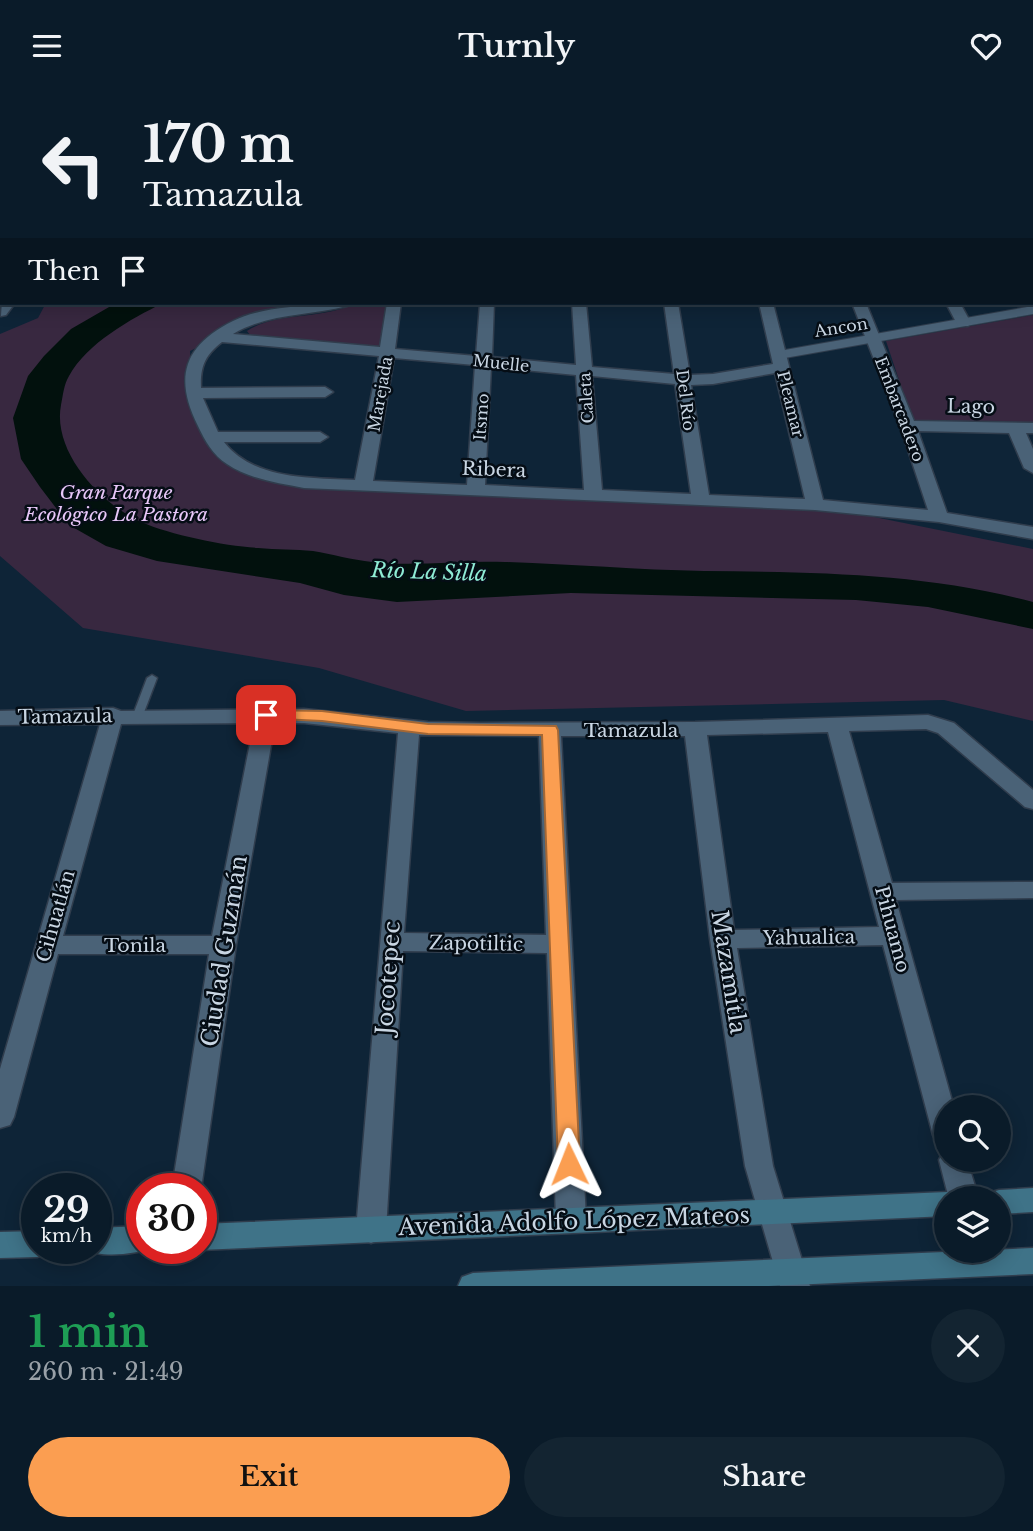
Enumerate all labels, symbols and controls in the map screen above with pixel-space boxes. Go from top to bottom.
text: Turnly [458,26,575,66]
icon: menu [28,27,66,65]
icon: heart [967,27,1005,65]
text: 170 m [143,114,294,175]
icon: left [28,119,119,210]
text: Tamazula [143,175,303,215]
icon: arrive [114,252,152,290]
text: Then [28,255,100,287]
street label: Ancon [812,313,869,341]
street label: Muelle [472,350,530,376]
street label: Embarcadero [871,354,929,464]
street label: Marejada [364,355,396,433]
street label: Del Río [672,368,700,432]
street label: Pleamar [773,369,809,440]
street label: Caleta [574,372,598,424]
street label: Itsmo [469,393,493,441]
street label: Lago [947,395,995,418]
street label: Ribera [461,457,527,482]
park label: Gran Parque Ecológico La Pastora [23,481,208,526]
water label: Río La Silla [370,557,487,587]
pin [236,685,296,745]
icon: arrive [247,696,285,734]
street label: Tamazula [17,704,113,729]
street label: Tamazula [584,719,679,742]
street label: Ciudad Guzmán [195,853,253,1049]
street label: Cihuatlán [31,867,80,965]
street label: Pihuamo [870,883,915,975]
street label: Mazamitla [705,908,753,1036]
street label: Jocotepec [370,920,406,1039]
street label: Yahualica [762,925,856,950]
street label: Zapotiltic [429,931,523,956]
street label: Tonila [104,934,166,957]
map controls [934,1095,1011,1263]
button: search [934,1095,1011,1172]
position arrow [532,1127,606,1201]
speed limit sign: 30 [126,1173,217,1264]
button: layers [934,1186,1011,1263]
text: 29 [43,1188,90,1231]
street label: Avenida Adolfo López Mateos [397,1201,750,1241]
text: km/h [41,1225,92,1247]
text: 1 min [28,1306,149,1358]
button: close [931,1309,1005,1383]
text: 260 m · 21:49 [28,1358,184,1386]
button: Exit [28,1437,510,1517]
button: Share [524,1437,1005,1517]

